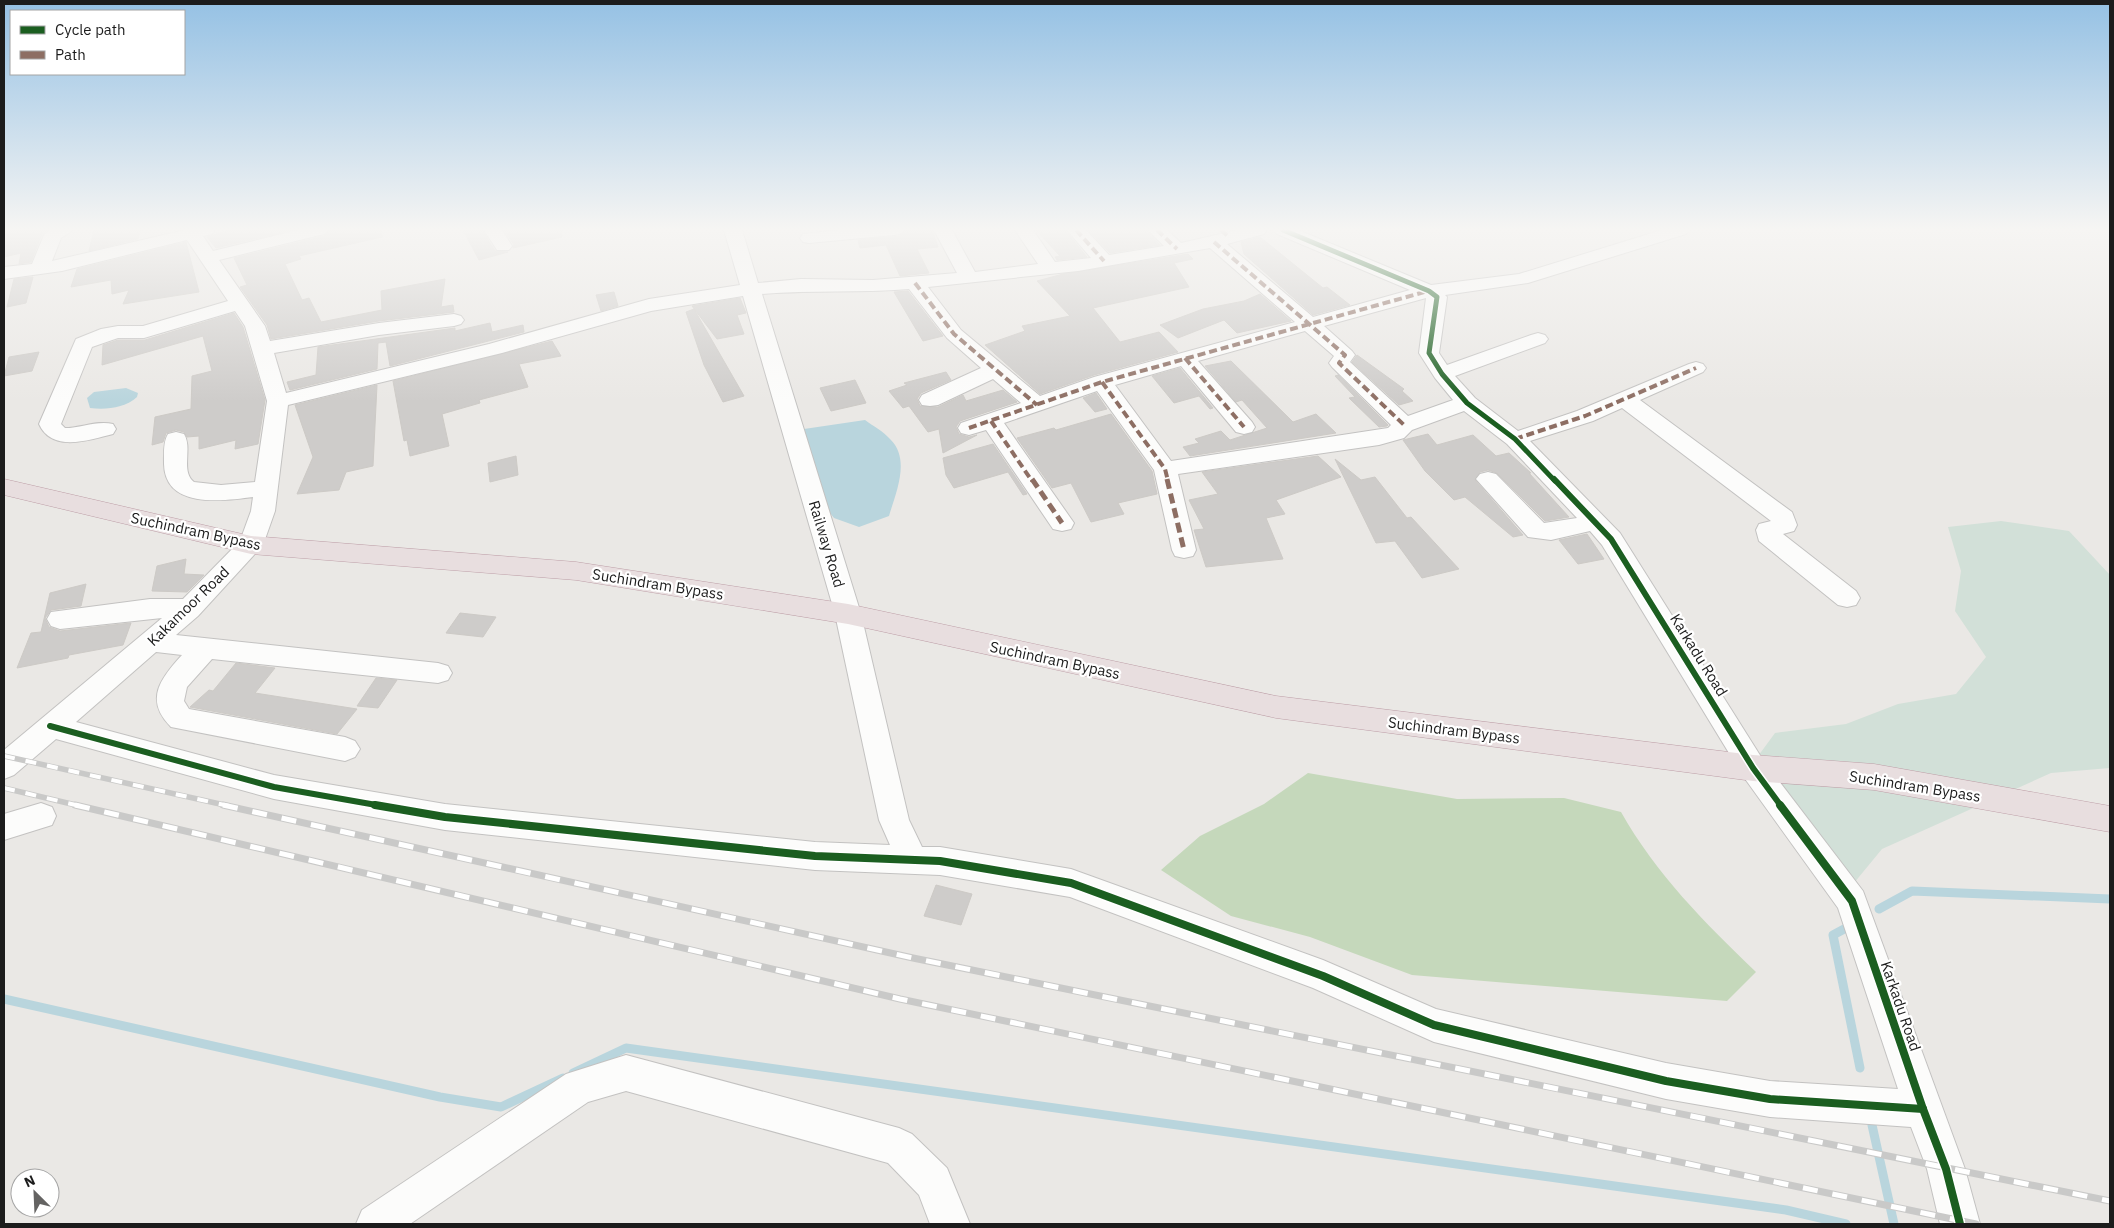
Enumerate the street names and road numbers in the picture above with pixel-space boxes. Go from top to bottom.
street label: Railway Road [805,498,849,590]
street label: Suchindram Bypass [129,508,263,554]
street label: Kakamoor Road [143,562,233,650]
street label: Suchindram Bypass [591,564,725,604]
street label: Karkadu Road [1666,610,1732,700]
street label: Suchindram Bypass [988,637,1122,683]
street label: Suchindram Bypass [1387,712,1521,748]
street label: Suchindram Bypass [1848,766,1982,806]
street label: Karkadu Road [1877,959,1925,1053]

